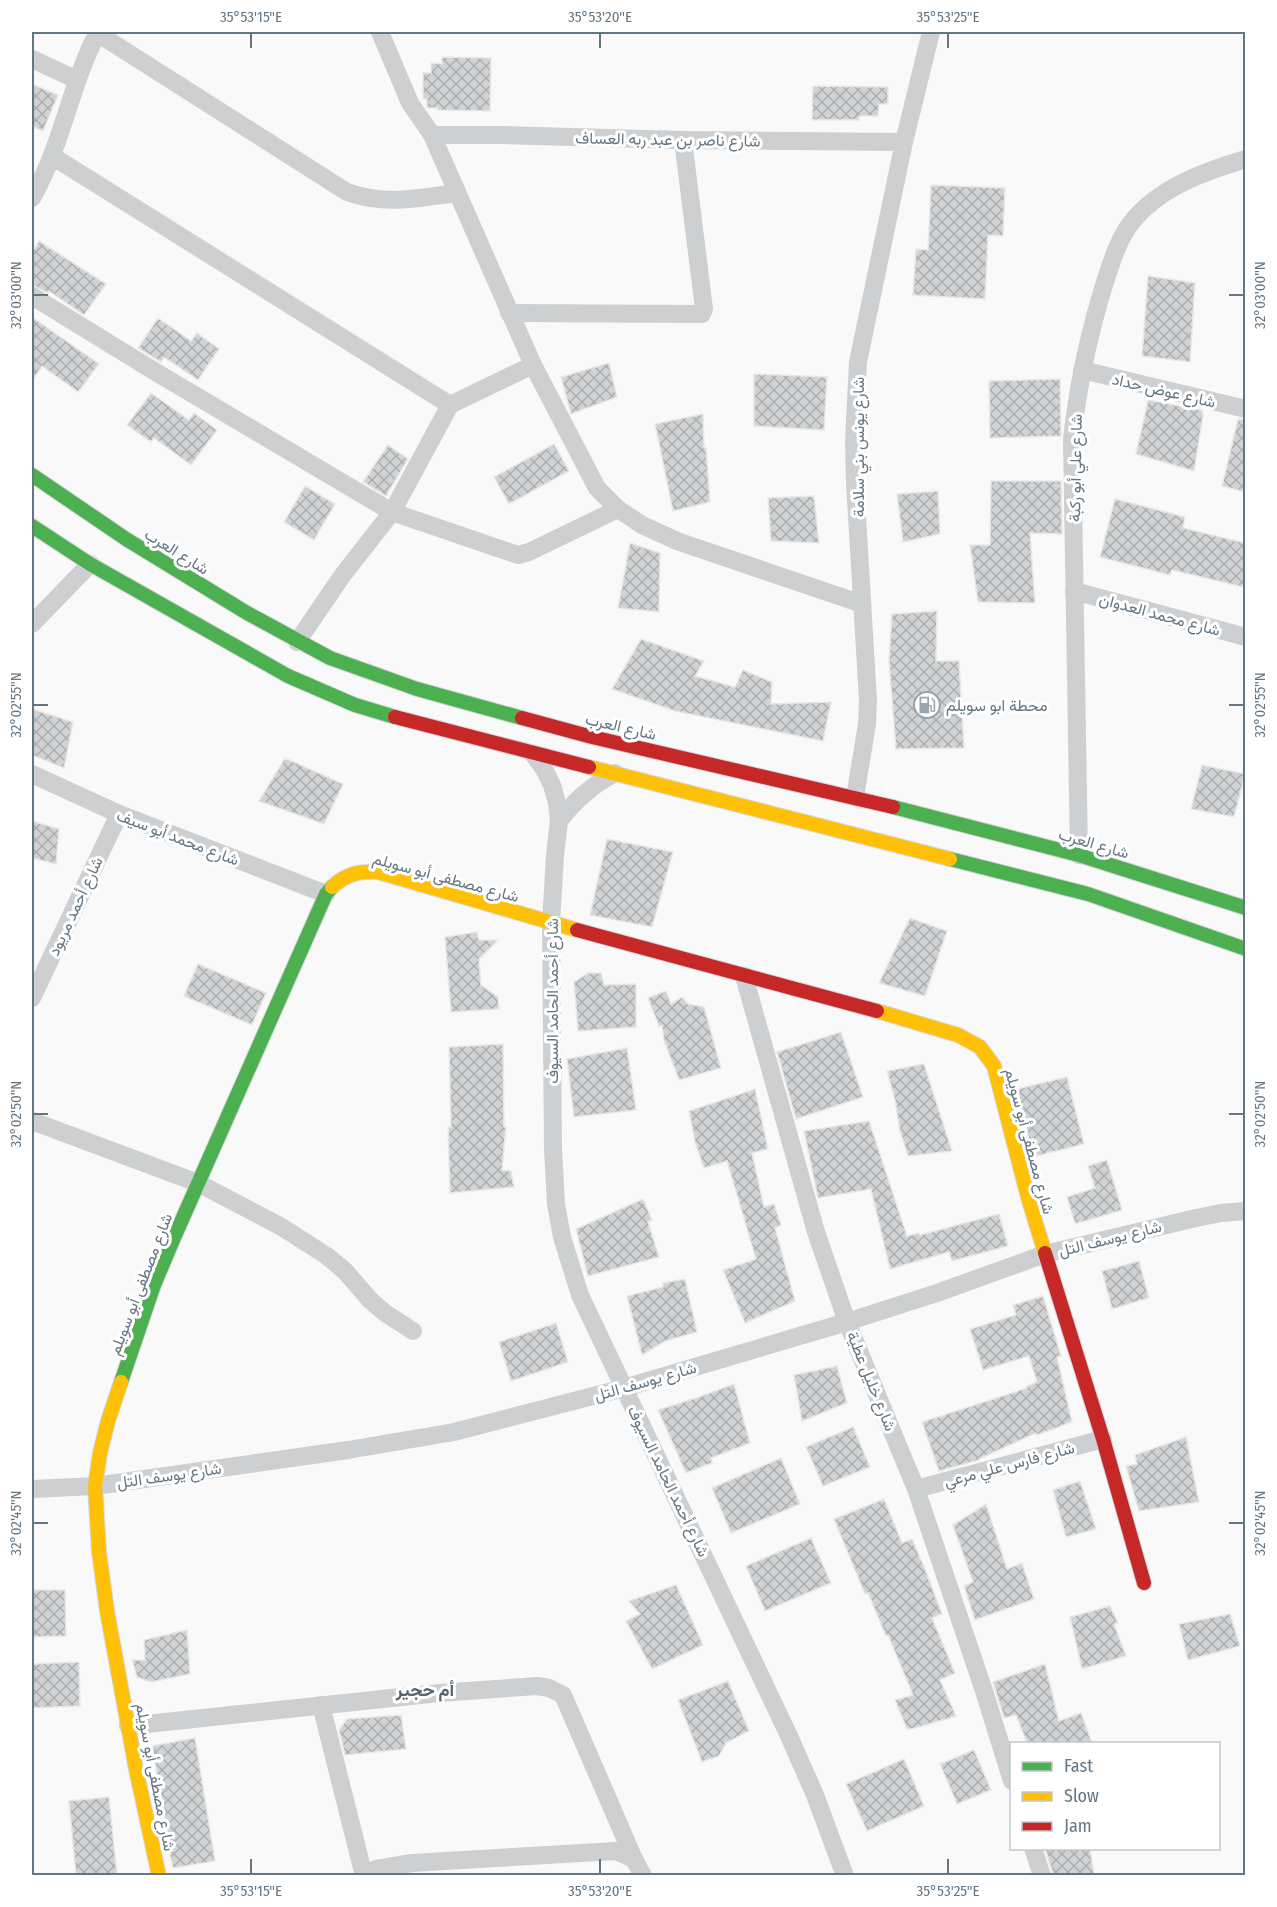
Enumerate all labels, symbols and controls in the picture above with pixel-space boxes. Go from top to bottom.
text: 35°53'15"E [220,8,282,26]
text: 35°53'20"E [568,8,632,26]
text: 35°53'25"E [917,8,979,26]
street label: شارع ناصر بن عبد ربه العساف [575,128,761,153]
text: 32°03'00"N [7,261,25,329]
text: 32°03'00"N [1251,261,1269,329]
street label: شارع عوض حداد [1110,369,1218,414]
street label: شارع يونس بني سلامة [849,377,872,517]
street label: شارع علي أبو ركبة [1065,414,1090,522]
street label: شارع العرب [140,524,212,580]
street label: شارع محمد العدوان [1097,589,1222,642]
text: 32°02'55"N [7,672,25,738]
text: 32°02'55"N [1251,672,1269,738]
fuel station icon: محطة ابو سويلم [912,690,942,720]
place label: محطة ابو سويلم [946,696,1048,716]
street label: شارع العرب [583,709,658,746]
street label: شارع محمد أبو سيف [113,805,242,871]
street label: شارع العرب [1056,824,1131,865]
street label: شارع مصطفى أبو سويلم [370,849,521,908]
street label: شارع أحمد مريود [44,854,109,960]
street label: شارع أحمد الحامد السيوف [543,918,564,1084]
street label: شارع مصطفى أبو سويلم [999,1066,1058,1217]
text: 32°02'50"N [7,1081,25,1147]
text: 32°02'50"N [1251,1081,1269,1147]
street label: شارع مصطفى أبو سويلم [105,1211,178,1359]
street label: شارع يوسف التل [1057,1217,1164,1262]
street label: شارع خليل عطية [841,1329,900,1435]
street label: شارع يوسف التل [592,1358,699,1407]
street label: شارع أحمد الحامد السيوف [622,1403,713,1561]
street label: شارع فارس علي مرعي [942,1438,1077,1495]
street label: شارع يوسف التل [116,1459,223,1494]
text: 32°02'45"N [7,1490,25,1556]
text: 32°02'45"N [1251,1490,1269,1556]
district label: أم حجير [395,1679,454,1702]
street label: شارع مصطفى أبو سويلم [130,1701,179,1853]
legend [1010,1742,1220,1850]
text: Fast [1064,1755,1093,1777]
text: Slow [1064,1785,1099,1807]
text: Jam [1064,1815,1092,1837]
text: 35°53'15"E [220,1882,282,1900]
text: 35°53'20"E [568,1882,632,1900]
text: 35°53'25"E [917,1882,979,1900]

